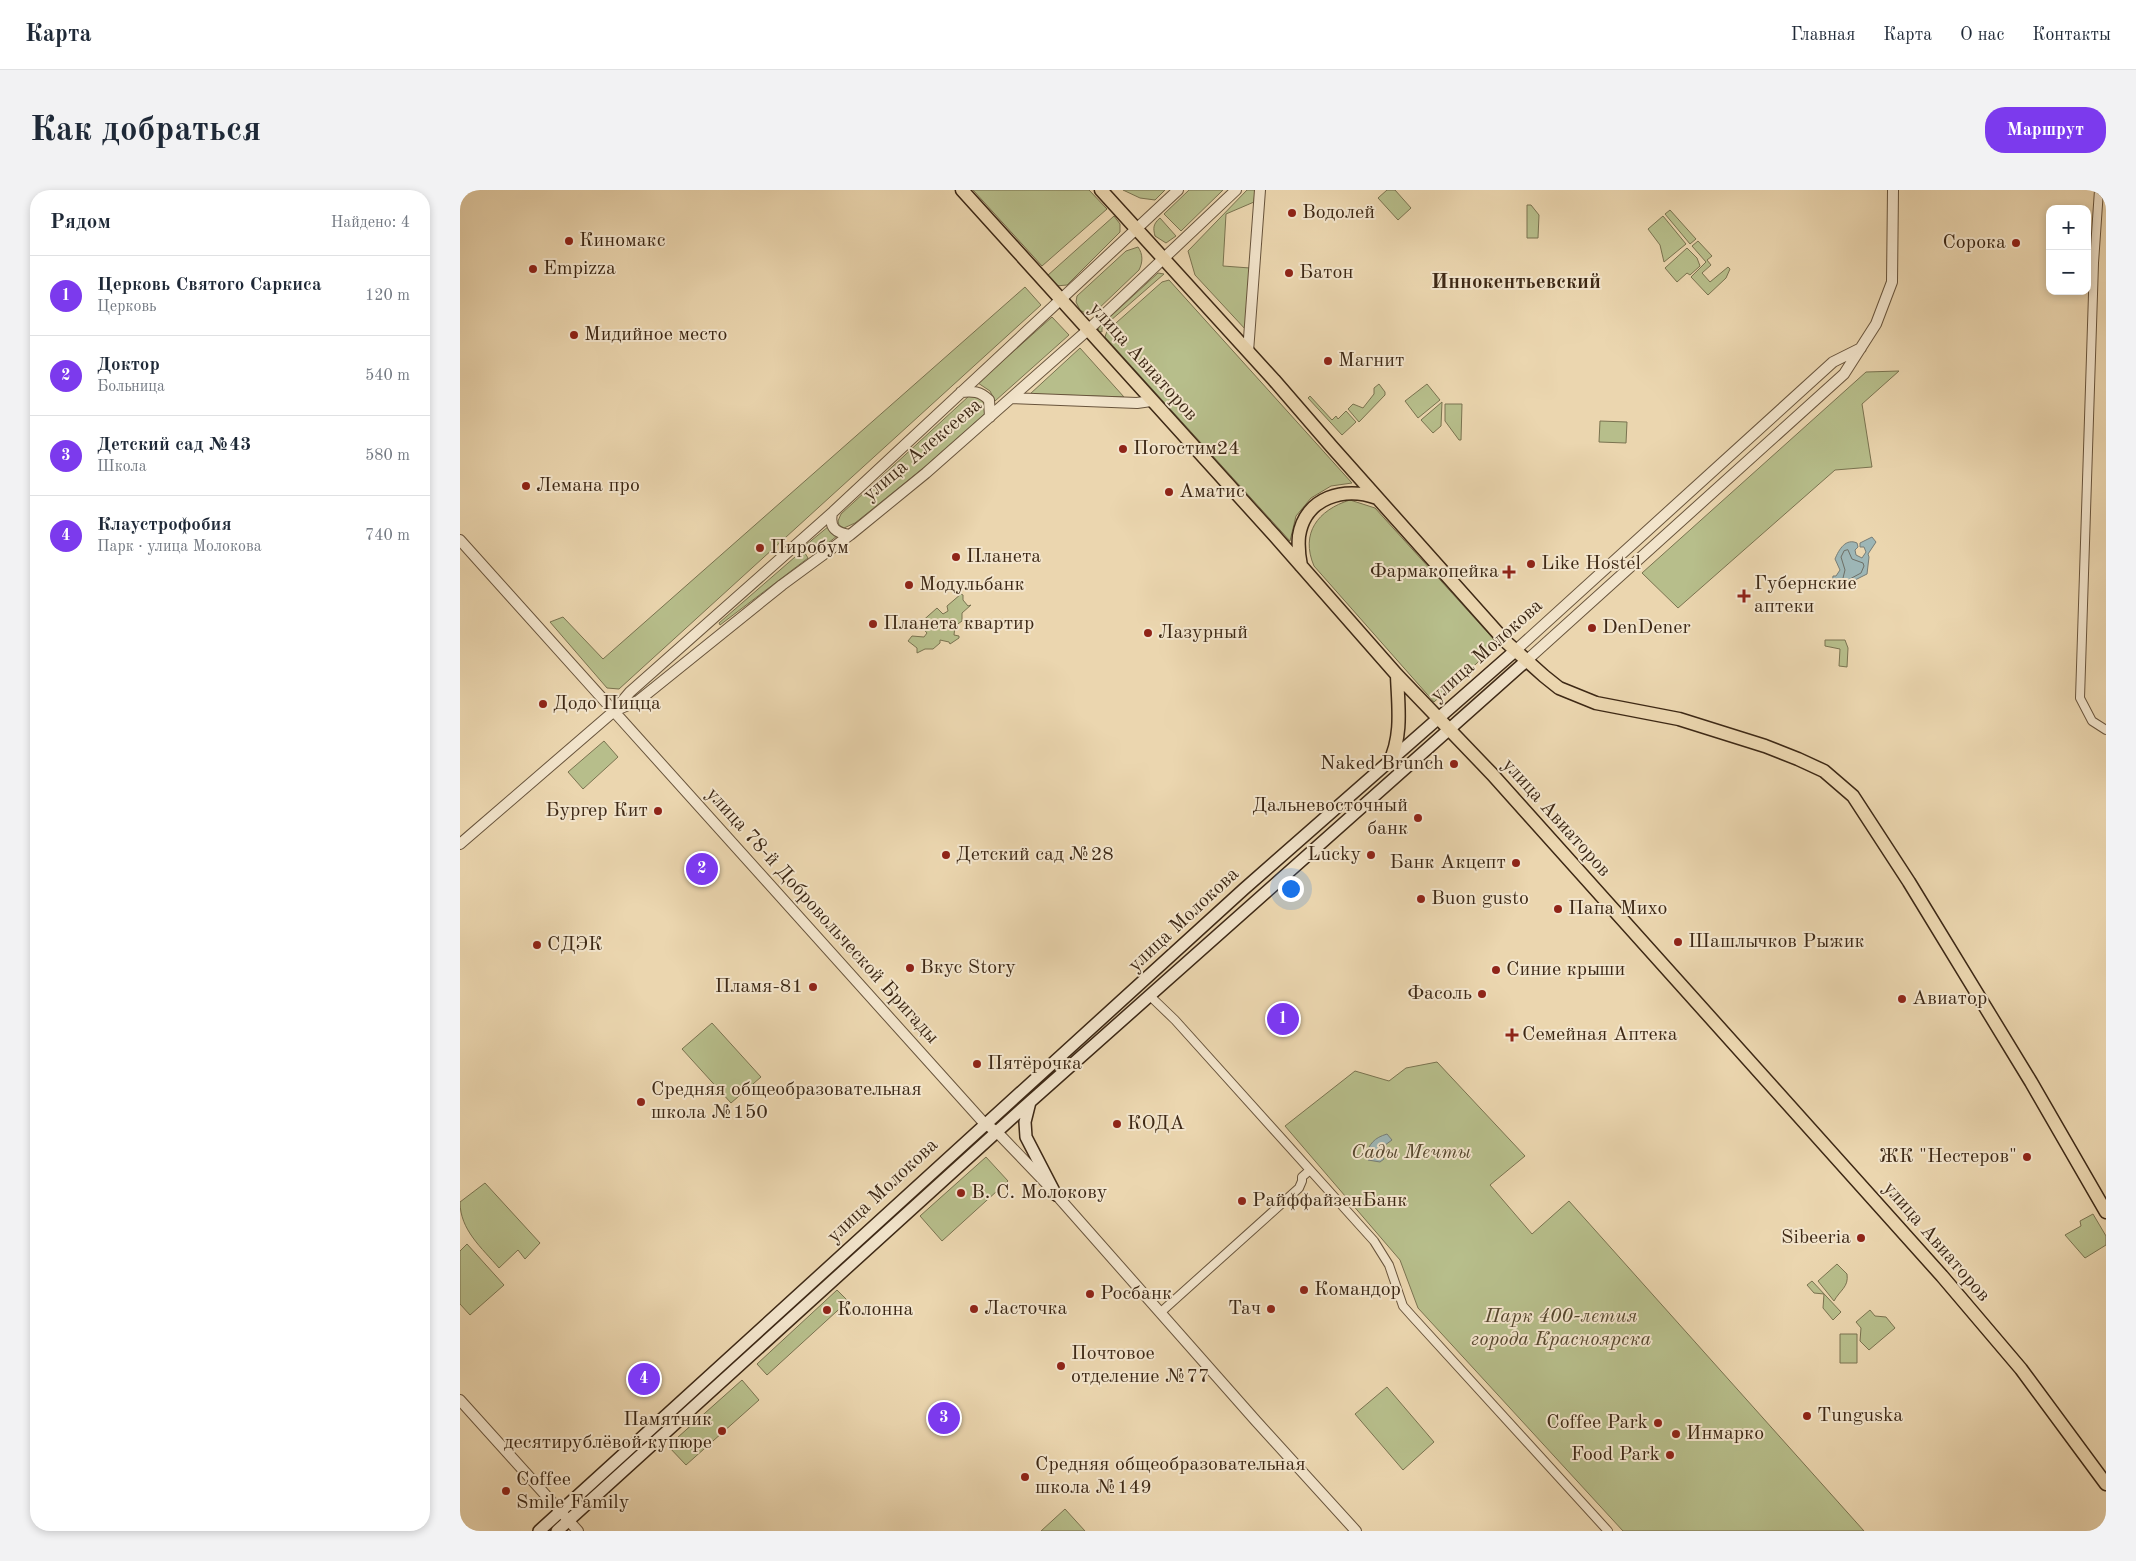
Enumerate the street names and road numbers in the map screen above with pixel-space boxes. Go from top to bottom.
street label: улица Авиаторов [1085,299,1201,425]
street label: улица Алексеева [860,395,986,505]
street label: улица Молокова [1427,596,1547,706]
street label: улица Авиаторов [1498,755,1614,881]
street label: улица 78-й Добровольческой Бригады [702,784,942,1048]
street label: улица Молокова [1125,864,1243,976]
street label: улица Молокова [824,1135,942,1247]
street label: улица Авиаторов [1879,1178,1993,1306]

